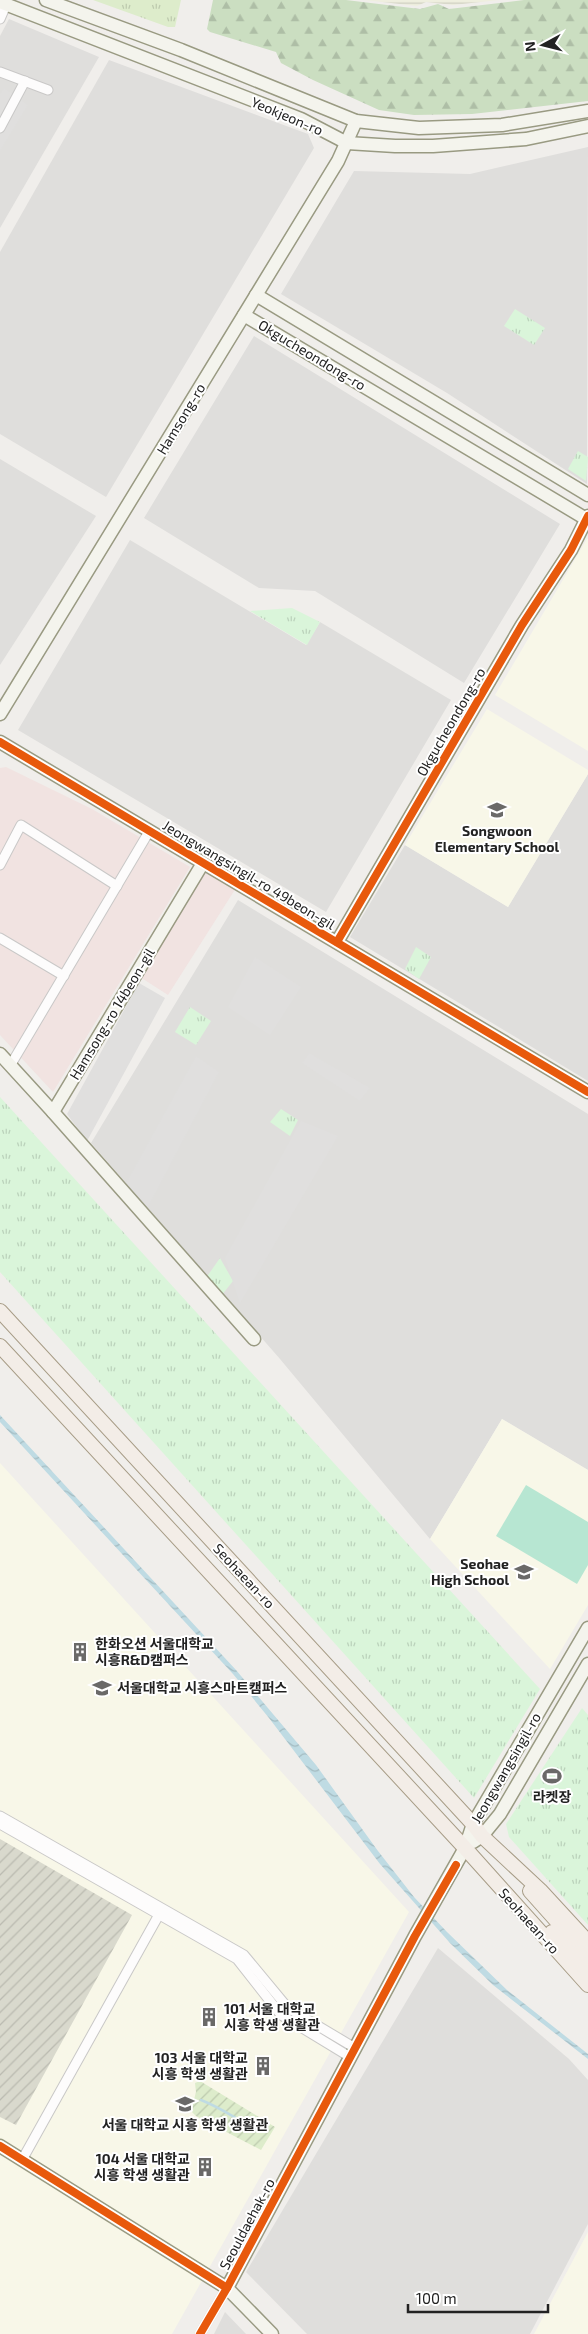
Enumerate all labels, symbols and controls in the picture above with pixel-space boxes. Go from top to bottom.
north arrow [518,20,568,70]
text: N [521,41,539,53]
street label: Yeokjeon-ro [249,93,326,138]
street label: Okgucheondong-ro [255,316,369,393]
street label: Hamsong-ro [153,380,208,457]
street label: Okgucheondong-ro [413,664,489,779]
school or university icon: Songwoon Elementary School [486,799,508,821]
street label: Jeongwangsingil-ro 49beon-gil [160,816,339,933]
place label: Songwoon Elementary School [435,822,560,855]
street label: Hamsong-ro 14beon-gil [66,944,158,1083]
street label: Seohaean-ro [210,1540,279,1612]
place label: Seohae High School [431,1555,509,1588]
school or university icon: Seohae High School [513,1561,535,1583]
place label: 한화오션 서울대학교 시흥R&D캠퍼스 [95,1635,214,1668]
building icon: 한화오션 서울대학교 시흥R&D캠퍼스 [69,1641,91,1663]
school or university icon: 서울대학교 시흥스마트캠퍼스 [91,1677,113,1699]
place label: 서울대학교 시흥스마트캠퍼스 [117,1679,288,1696]
street label: Jeongwangsingil-ro [467,1709,544,1826]
sports icon: 라켓장 [541,1765,563,1787]
place label: 라켓장 [533,1788,571,1805]
street label: Seohaean-ro [496,1884,563,1957]
place label: 101 서울 대학교 시흥 학생 생활관 [224,2000,320,2033]
building icon: 101 서울 대학교 시흥 학생 생활관 [198,2006,220,2028]
place label: 103 서울 대학교 시흥 학생 생활관 [152,2049,248,2082]
building icon: 103 서울 대학교 시흥 학생 생활관 [252,2055,274,2077]
school or university icon: 서울 대학교 시흥 학생 생활관 [174,2093,196,2115]
place label: 서울 대학교 시흥 학생 생활관 [102,2116,268,2133]
place label: 104 서울 대학교 시흥 학생 생활관 [94,2150,190,2183]
building icon: 104 서울 대학교 시흥 학생 생활관 [194,2156,216,2178]
street label: Seouldaehak-ro [215,2175,278,2272]
scale bar [408,2282,548,2314]
text: 100 m [416,2289,457,2307]

